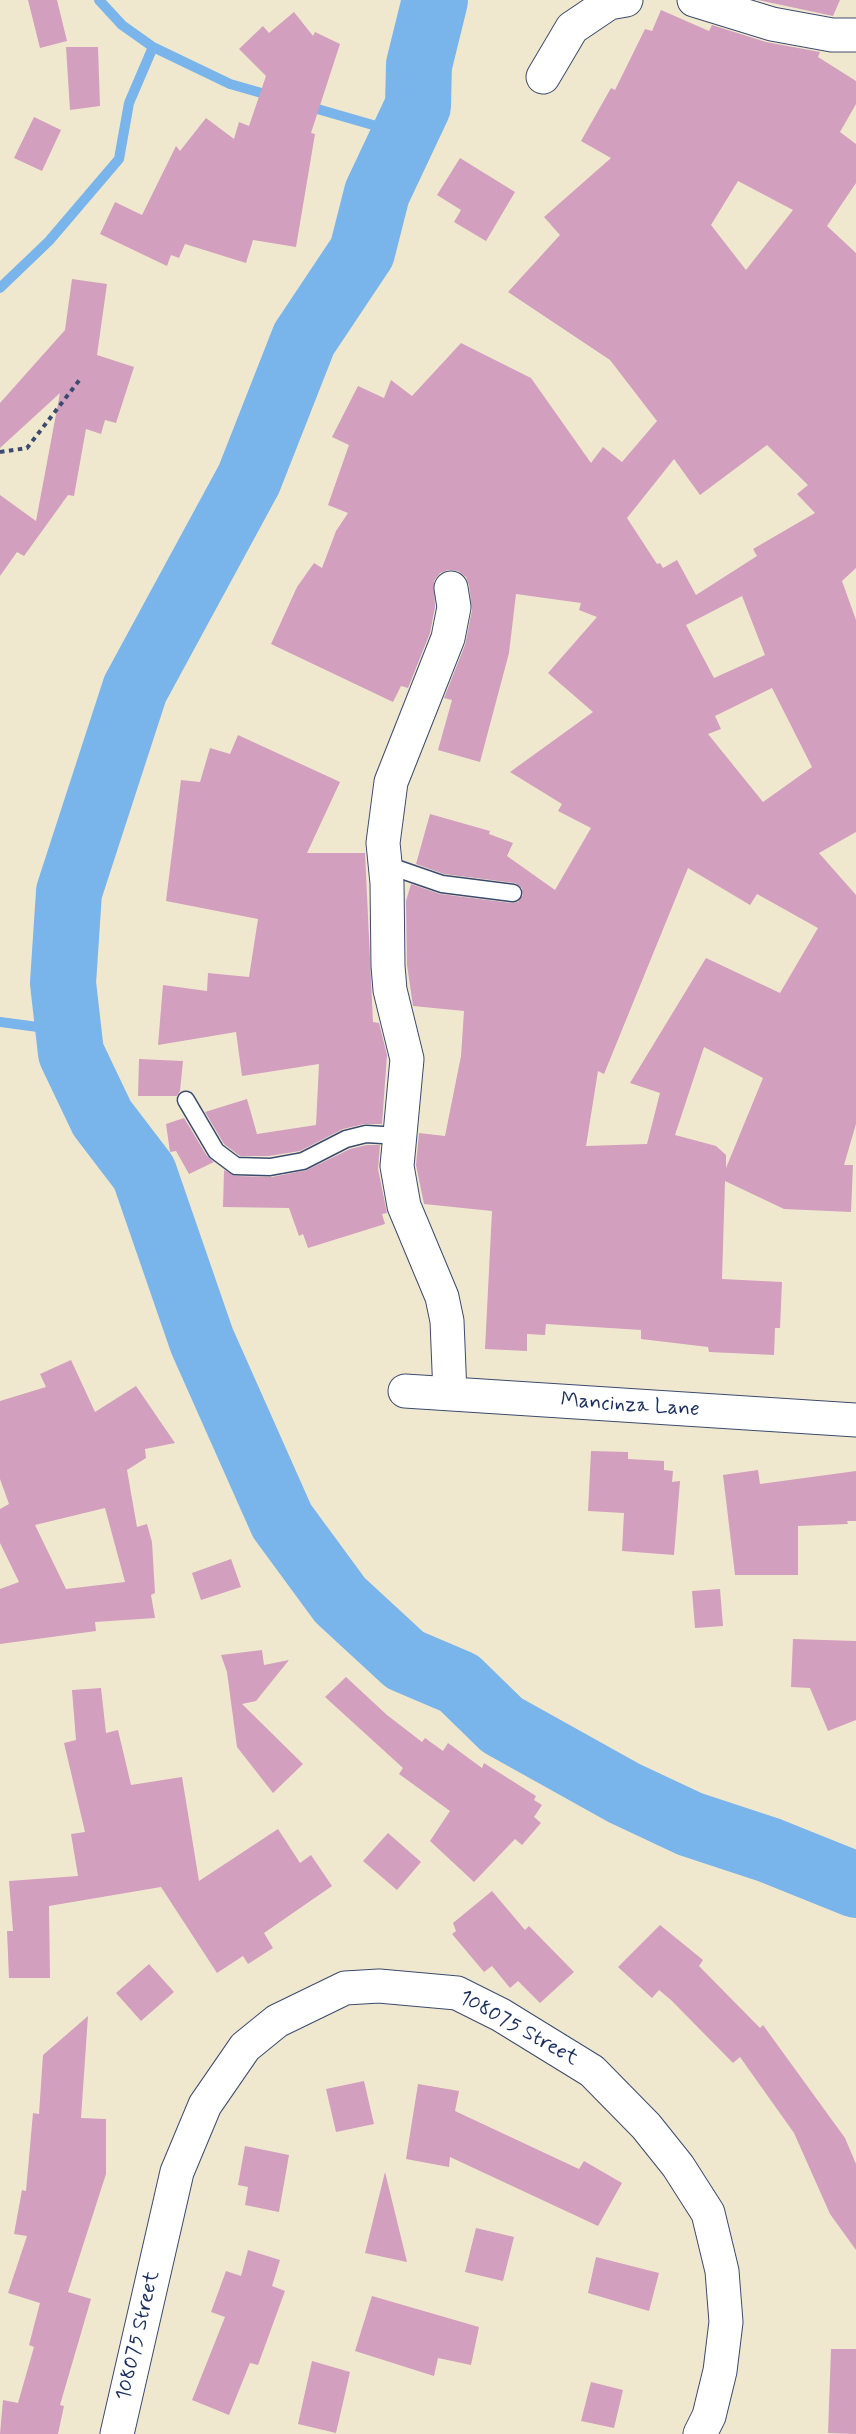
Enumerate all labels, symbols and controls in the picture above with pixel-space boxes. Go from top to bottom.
street label: Mancinza Lane [560,1389,700,1423]
street label: 108075 Street [454,1986,582,2072]
street label: 108075 Street [112,2269,166,2403]

